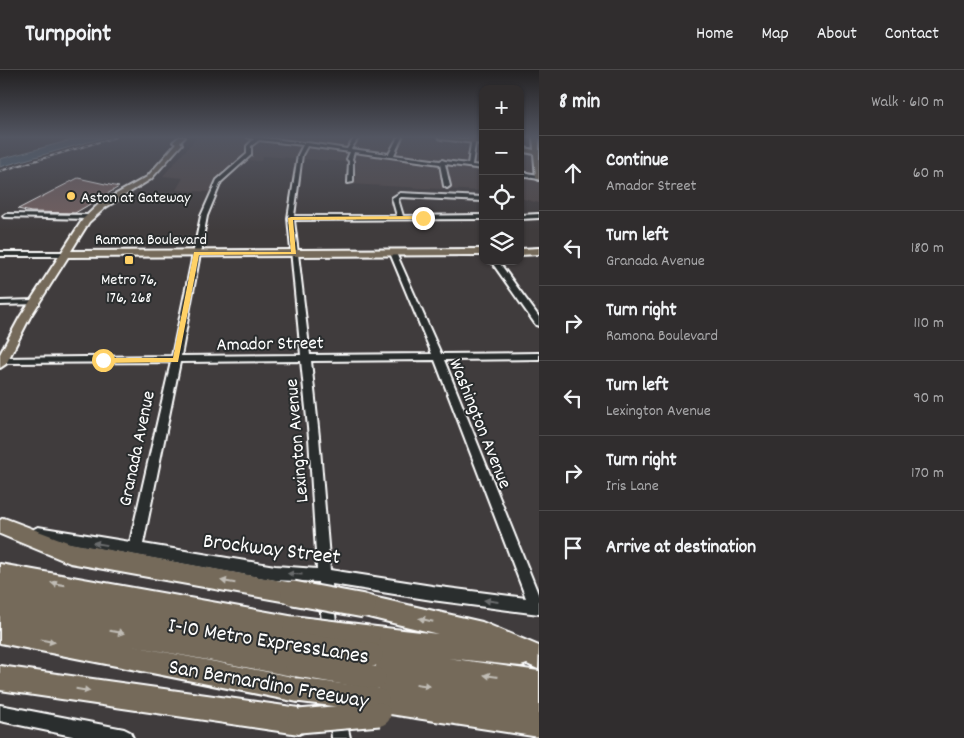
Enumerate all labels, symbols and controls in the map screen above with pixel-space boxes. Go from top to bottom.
text: Turnpoint [25,18,111,52]
text: Home [696,22,733,47]
text: Map [761,22,789,47]
text: About [817,22,857,47]
text: Contact [885,22,939,47]
map controls [479,85,524,265]
button: + [479,85,524,130]
text: 8 min [559,88,600,118]
text: Walk · 610 m [871,91,944,114]
button: − [479,130,524,175]
text: Continue [606,148,668,175]
icon: ahead [559,159,587,187]
text: 60 m [913,162,944,185]
button: locate [479,175,524,220]
text: Amador Street [606,175,696,198]
place label: Aston at Gateway [81,187,191,210]
marker: Aston at Gateway [65,190,77,202]
route end [412,207,435,230]
button: layers [479,220,524,265]
text: Turn left [606,223,669,250]
street label: Ramona Boulevard [95,229,207,252]
icon: left [559,234,587,262]
text: 180 m [911,237,944,260]
text: Granada Avenue [606,250,705,273]
marker: Metro 76, 176, 268 [123,254,135,266]
place label: Metro 76, 176, 268 [101,269,157,310]
text: Turn right [606,298,677,325]
icon: right [559,309,587,337]
text: 110 m [914,312,944,335]
text: Ramona Boulevard [606,325,718,348]
street label: Amador Street [216,331,324,360]
route start [92,349,115,372]
street label: Washington Avenue [440,355,517,493]
text: Turn left [606,373,669,400]
street label: Lexington Avenue [280,378,317,504]
icon: left [559,384,587,412]
text: 90 m [913,387,944,410]
street label: Granada Avenue [113,389,164,509]
text: Lexington Avenue [606,400,711,423]
text: Turn right [606,448,677,475]
icon: right [559,459,587,487]
text: 170 m [911,462,944,485]
text: Iris Lane [606,475,659,498]
street label: Brockway Street [201,527,342,574]
icon: arrive [559,534,587,562]
text: Arrive at destination [606,535,756,562]
one-way arrow [92,540,108,548]
one-way arrow [287,570,303,578]
one-way arrow [219,577,235,585]
one-way arrow [49,580,65,588]
one-way arrow [482,597,498,605]
street label: I-10 Metro ExpressLanes [166,611,371,674]
one-way arrow [418,616,433,624]
one-way arrow [109,628,125,636]
one-way arrow [40,638,56,646]
street label: San Bernardino Freeway [166,653,372,718]
one-way arrow [482,672,498,680]
one-way arrow [415,682,431,690]
one-way arrow [75,687,91,695]

